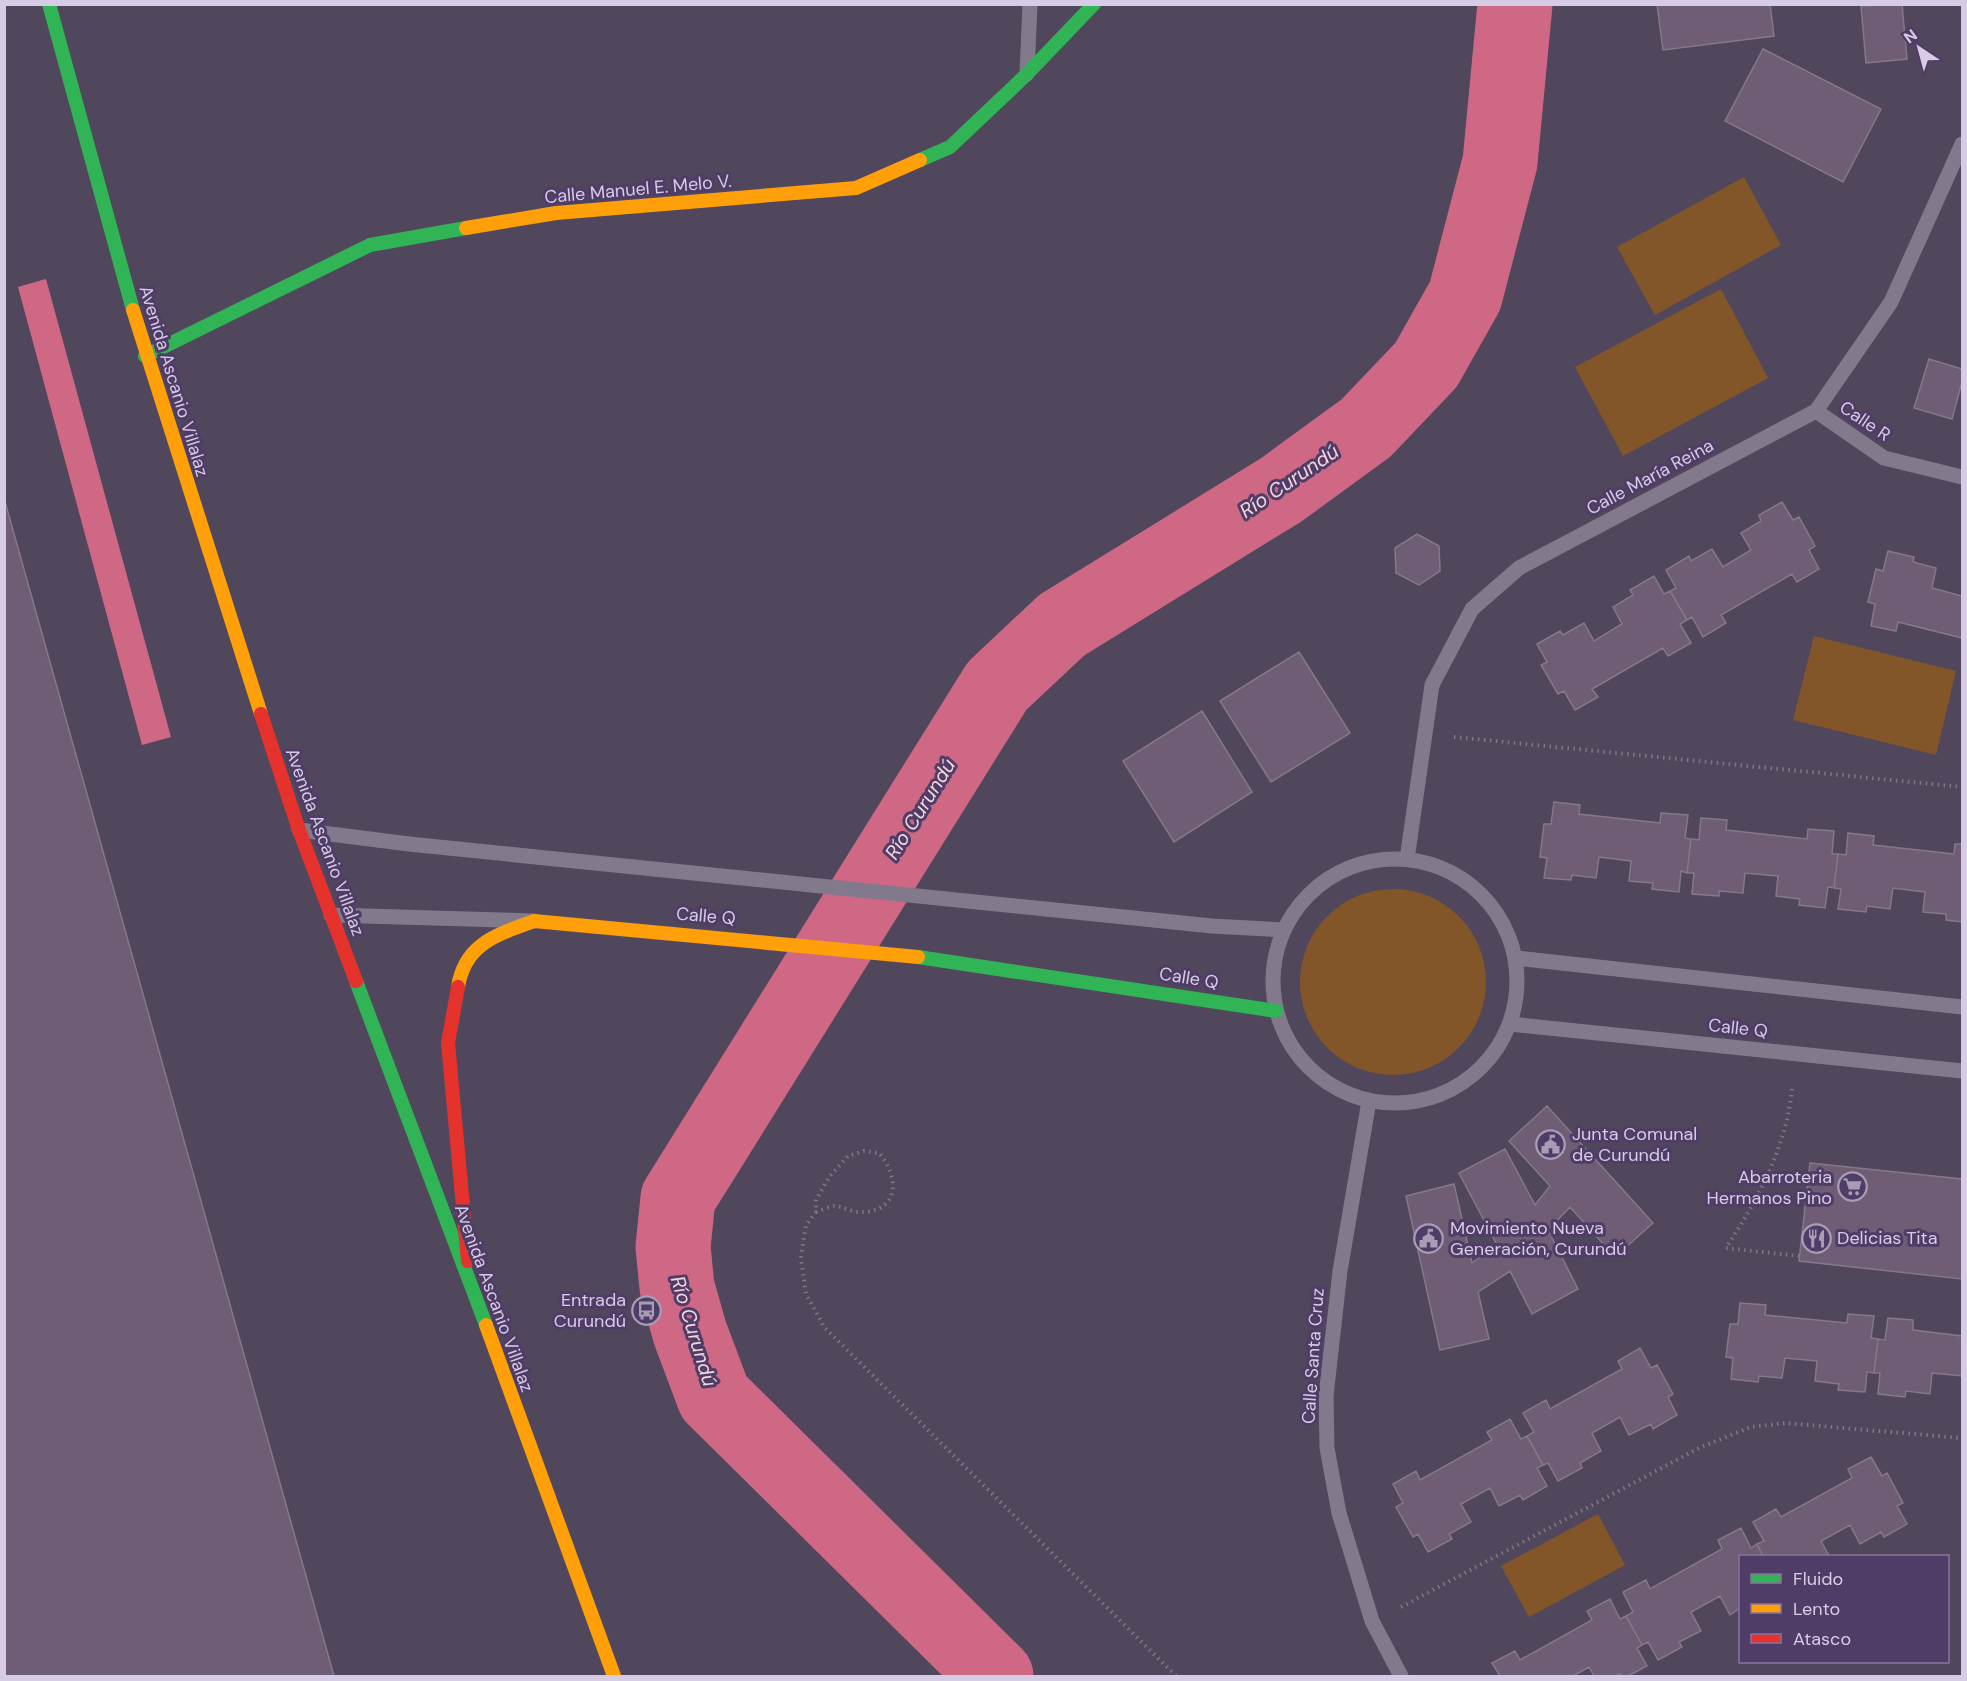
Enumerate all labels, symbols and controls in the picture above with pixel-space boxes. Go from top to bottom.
north arrow [1889,18,1949,78]
text: N [1900,24,1921,48]
street label: Calle Manuel E. Melo V. [543,169,733,209]
street label: Avenida Ascanio Villalaz [134,283,214,479]
street label: Calle R [1835,395,1895,447]
street label: Calle María Reina [1582,433,1718,521]
water label: Río Curundú [1234,438,1344,524]
street label: Avenida Ascanio Villalaz [280,745,370,939]
water label: Río Curundú [879,754,961,864]
street label: Calle Q [675,901,737,931]
street label: Calle Q [1158,961,1220,995]
street label: Calle Q [1707,1013,1769,1043]
place label: Junta Comunal de Curundú [1572,1122,1697,1167]
public building icon: Junta Comunal de Curundú [1535,1128,1567,1160]
place label: Abarroteria Hermanos Pino [1706,1165,1832,1210]
supermarket icon: Abarroteria Hermanos Pino [1837,1171,1869,1203]
street label: Avenida Ascanio Villalaz [449,1201,539,1395]
place label: Movimiento Nueva Generación, Curundú [1450,1216,1627,1261]
public building icon: Movimiento Nueva Generación, Curundú [1413,1222,1445,1254]
restaurant icon: Delicias Tita [1800,1222,1832,1254]
place label: Delicias Tita [1837,1226,1937,1250]
water label: Río Curundú [665,1273,723,1389]
street label: Calle Santa Cruz [1296,1287,1330,1425]
place label: Entrada Curundú [554,1288,626,1333]
bus stop icon: Entrada Curundú [631,1294,663,1326]
legend [1739,1555,1949,1663]
text: Fluido [1793,1567,1843,1591]
text: Lento [1793,1597,1840,1621]
text: Atasco [1793,1627,1851,1651]

